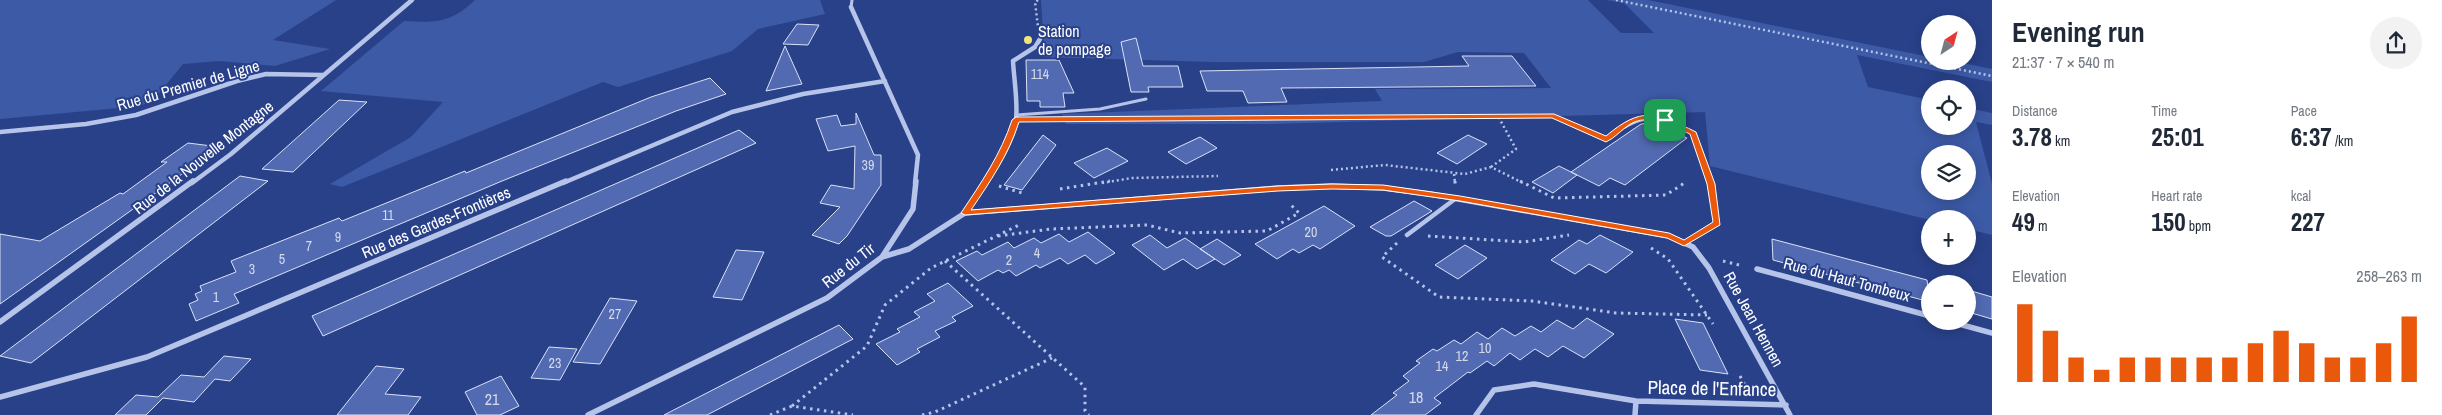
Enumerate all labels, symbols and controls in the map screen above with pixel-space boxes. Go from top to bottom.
text: Evening run [2012,13,2145,51]
north arrow [1921,15,1976,70]
map controls [1921,15,1976,330]
button: share [2370,17,2422,69]
place label: Station de pompage [1038,20,1111,60]
marker: Station de pompage [1022,34,1034,46]
text: 21:37 · 7 × 540 m [2012,51,2115,73]
street label: Rue du Premier de Ligne [114,54,262,116]
house number: 114 [1031,65,1050,83]
button: locate [1921,80,1976,135]
street label: Rue de la Nouvelle Montagne [128,95,278,219]
pin [1644,99,1686,141]
text: Distance [2012,102,2057,120]
text: Time [2151,102,2177,120]
text: Pace [2291,102,2317,120]
icon: arrive [1651,106,1679,134]
text: 3.78 [2012,120,2052,154]
text: 25:01 [2151,120,2204,154]
text: 6:37 [2291,120,2332,154]
text: km [2052,132,2070,150]
text: /km [2332,132,2353,150]
button: layers [1921,145,1976,200]
house number: 39 [862,156,874,174]
street label: Rue des Gardes-Frontières [358,181,514,263]
text: Elevation [2012,187,2060,205]
text: Heart rate [2151,187,2202,205]
text: kcal [2291,187,2311,205]
text: 49 [2012,205,2035,239]
text: 150 [2151,205,2186,239]
text: 227 [2291,205,2325,239]
house number: 11 [382,206,395,224]
button: + [1921,210,1976,265]
text: m [2035,217,2048,235]
text: bpm [2186,217,2211,235]
house number: 20 [1305,223,1317,241]
house number: 9 [335,228,341,246]
house number: 7 [306,237,312,255]
street label: Rue du Tir [817,237,879,293]
house number: 4 [1034,244,1041,262]
house number: 5 [279,250,285,268]
house number: 2 [1006,251,1012,269]
street label: Rue du Haut Tombeux [1781,252,1913,307]
house number: 3 [249,260,255,278]
text: Elevation [2012,265,2067,287]
text: 258–263 m [2356,265,2422,287]
street label: Rue Jean Hennen [1719,267,1789,371]
button: − [1921,275,1976,330]
house number: 1 [213,288,220,306]
house number: 27 [609,305,621,323]
house number: 10 [1479,339,1491,357]
house number: 12 [1456,347,1468,365]
house number: 23 [549,354,561,372]
house number: 14 [1436,357,1449,375]
street label: Place de l'Enfance [1647,374,1777,402]
house number: 18 [1409,386,1423,408]
house number: 21 [485,388,500,410]

